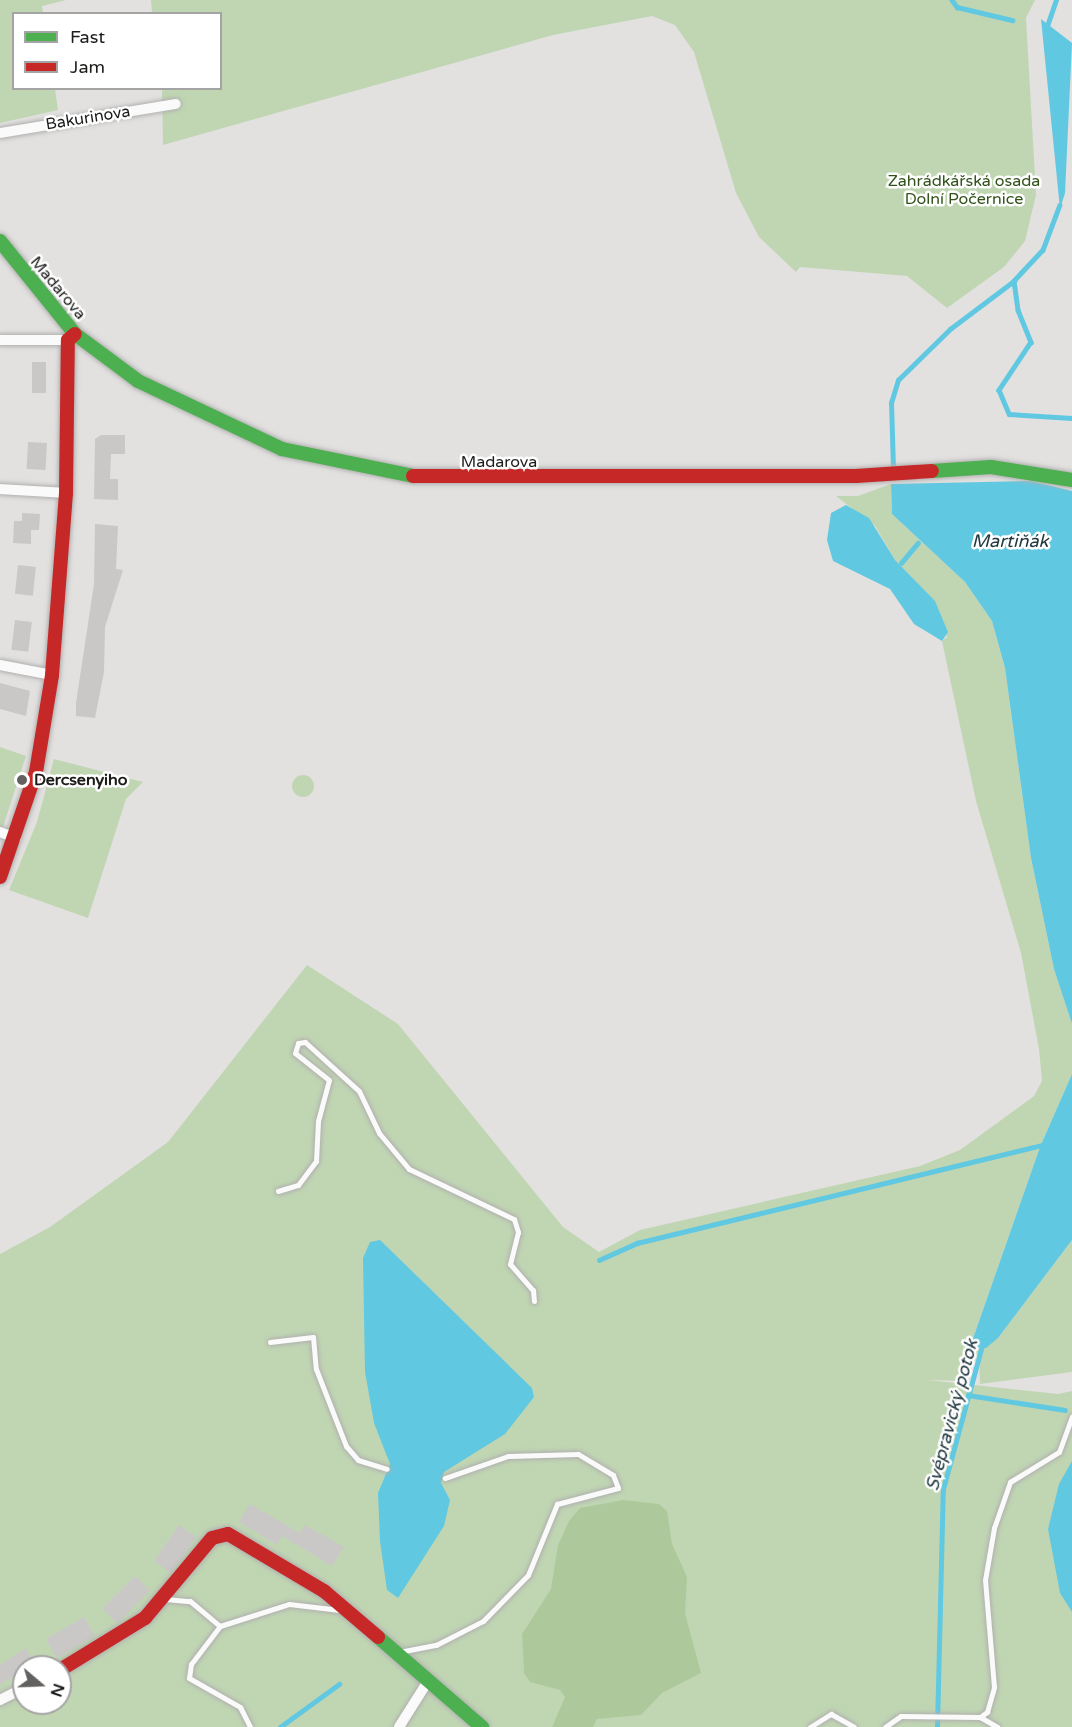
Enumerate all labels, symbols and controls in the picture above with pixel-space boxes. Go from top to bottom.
legend [12,12,222,90]
text: Fast [70,26,105,48]
text: Jam [70,56,105,78]
street label: Bakurinova [44,102,132,134]
park label: Zahrádkářská osada Dolní Počernice [888,171,1040,209]
street label: Madarova [26,253,90,323]
street label: Madarova [461,452,537,472]
water label: Martiňák [972,530,1048,552]
place label: Dercsenyiho [34,770,128,790]
marker: Dercsenyiho [15,773,29,787]
water label: Svépravický potok [921,1337,983,1493]
north arrow [12,1655,72,1715]
text: N [46,1681,69,1700]

